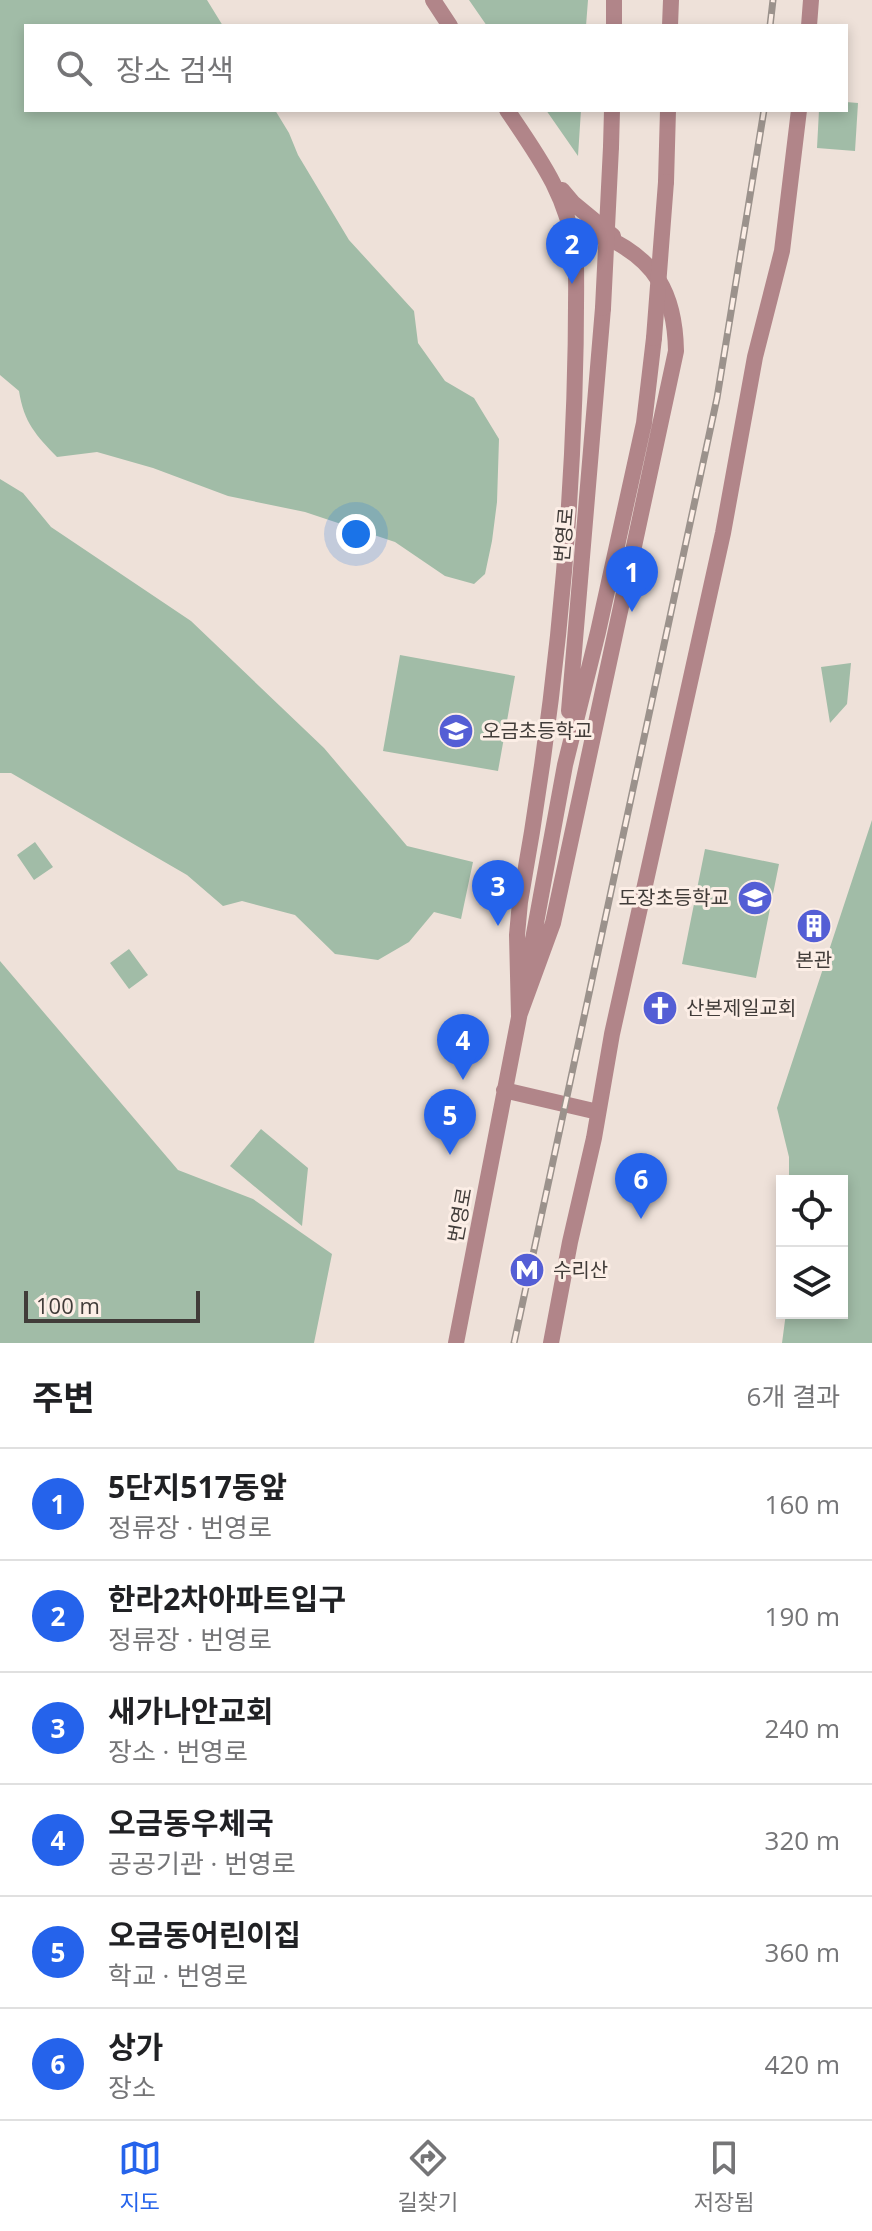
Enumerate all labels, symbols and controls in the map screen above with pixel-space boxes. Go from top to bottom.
search box [24,24,848,112]
icon: search [52,46,96,90]
text: 장소 검색 [116,49,234,90]
pin: 2 [546,218,598,284]
street label: 번영로 [548,506,579,564]
your location [336,514,376,554]
pin: 1 [606,546,658,612]
school or university icon: 오금초등학교 [437,712,475,750]
place label: 오금초등학교 [482,717,592,744]
pin: 3 [472,860,524,926]
school or university icon: 도장초등학교 [736,879,774,917]
place label: 도장초등학교 [619,884,729,911]
building icon: 본관 [795,907,833,945]
place label: 본관 [796,946,832,973]
church icon: 산본제일교회 [641,989,679,1027]
place label: 산본제일교회 [686,994,796,1021]
pin: 4 [437,1014,489,1080]
pin: 5 [424,1089,476,1155]
pin: 6 [615,1153,667,1219]
map controls [776,1175,848,1319]
button: locate [776,1175,848,1247]
street label: 번영로 [441,1185,478,1244]
button: layers [776,1247,848,1319]
metro station icon: 수리산 [508,1251,546,1289]
place label: 수리산 [553,1256,608,1283]
scale bar [24,1287,200,1323]
text: 100 m [36,1290,100,1320]
text: 주변 [32,1374,95,1420]
text: 6개 결과 [747,1378,840,1414]
text: 5단지517동앞 [108,1466,287,1507]
text: 1 [51,1486,65,1522]
text: 160 m [765,1486,840,1522]
text: 정류장 · 번영로 [108,1509,272,1545]
text: 한라2차아파트입구 [108,1578,346,1619]
text: 2 [51,1598,65,1634]
text: 190 m [765,1598,840,1634]
text: 정류장 · 번영로 [108,1621,272,1657]
text: 새가나안교회 [108,1690,274,1731]
text: 3 [51,1710,65,1746]
text: 240 m [765,1710,840,1746]
text: 장소 · 번영로 [108,1733,248,1769]
text: 오금동우체국 [108,1802,274,1843]
text: 4 [51,1822,65,1858]
text: 320 m [765,1822,840,1858]
text: 공공기관 · 번영로 [108,1845,296,1881]
text: 오금동어린이집 [108,1914,301,1955]
text: 5 [51,1934,65,1970]
text: 360 m [765,1934,840,1970]
text: 학교 · 번영로 [108,1957,248,1993]
text: 상가 [108,2026,163,2067]
text: 6 [51,2046,65,2082]
text: 420 m [765,2046,840,2082]
text: 장소 [108,2069,156,2105]
tab: 지도 [118,2136,162,2216]
tab: 길찾기 [397,2136,458,2216]
tab: 저장됨 [693,2136,754,2216]

